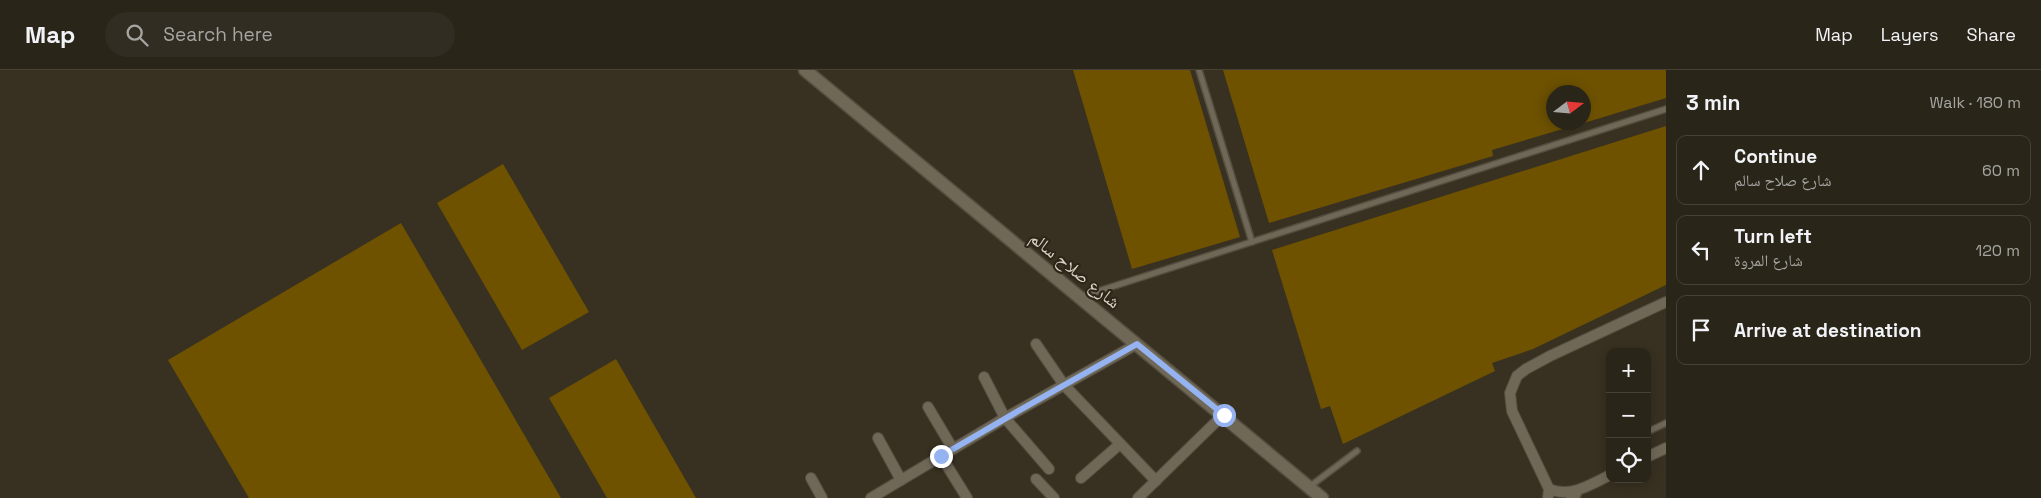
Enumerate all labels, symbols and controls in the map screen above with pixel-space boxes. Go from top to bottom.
search box [105,12,455,57]
text: Map [25,19,75,50]
icon: search [123,21,151,49]
text: Search here [163,22,273,47]
text: Map [1815,23,1853,46]
text: Layers [1881,23,1938,46]
text: Share [1966,23,2016,46]
north arrow [1546,85,1591,130]
text: 3 min [1686,89,1741,116]
text: Walk · 180 m [1929,92,2021,113]
text: Continue [1734,144,1817,169]
icon: ahead [1687,156,1715,184]
text: 60 m [1982,160,2020,181]
text: شارع صلاح سالم [1734,170,1832,191]
text: Turn left [1734,224,1812,249]
street label: شارع صلاح سالم [1025,226,1125,314]
icon: left [1687,236,1715,264]
text: 120 m [1976,240,2020,261]
text: شارع المروة [1734,250,1803,271]
icon: arrive [1687,316,1715,344]
text: Arrive at destination [1734,318,1922,343]
map controls [1606,348,1651,483]
button: + [1606,348,1651,393]
button: − [1606,393,1651,438]
route start [1213,404,1236,427]
button: locate [1606,438,1651,483]
route end [930,445,953,468]

